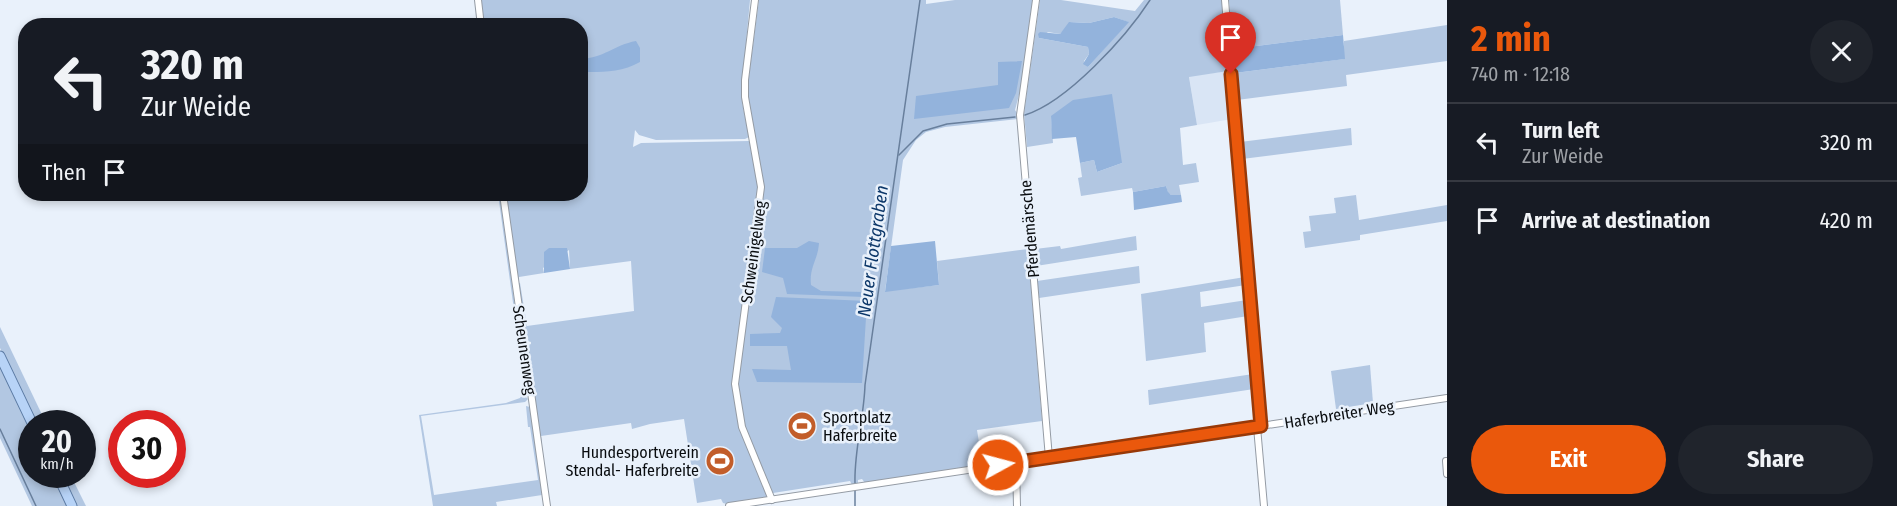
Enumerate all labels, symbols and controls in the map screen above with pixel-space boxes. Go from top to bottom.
pin [1205,12,1256,74]
text: 2 min [1471,17,1551,61]
button: close [1810,20,1873,83]
icon: arrive [1214,21,1247,54]
text: 320 m [141,40,244,90]
icon: left [42,42,120,120]
text: 740 m · 12:18 [1471,62,1570,86]
text: Zur Weide [141,91,251,123]
text: Turn left [1522,117,1600,144]
icon: left [1471,126,1504,159]
text: 320 m [1820,129,1873,156]
text: Zur Weide [1522,144,1603,168]
icon: arrive [98,156,131,189]
text: Then [42,159,86,186]
street label: Pferdemärsche [1016,179,1043,279]
water label: Neuer Flottgraben [853,184,893,318]
street label: Schweinigelweg [737,199,770,305]
icon: arrive [1471,204,1504,237]
text: Arrive at destination [1522,207,1710,234]
text: 420 m [1819,207,1873,234]
street label: Scheunenweg [509,304,540,397]
street label: Haferbreiter Weg [1283,396,1396,433]
place label: Sportplatz Haferbreite [823,408,897,445]
speed limit sign: 30 [108,410,186,488]
sports icon: Sportplatz Haferbreite [786,410,818,442]
text: 20 [42,424,72,460]
button: Exit [1471,425,1666,494]
button: Share [1678,425,1873,494]
position arrow [966,433,1030,497]
place label: Hundesportverein Stendal- Haferbreite [566,443,699,480]
sports icon: Hundesportverein Stendal- Haferbreite [704,445,736,477]
text: km/h [40,455,74,473]

